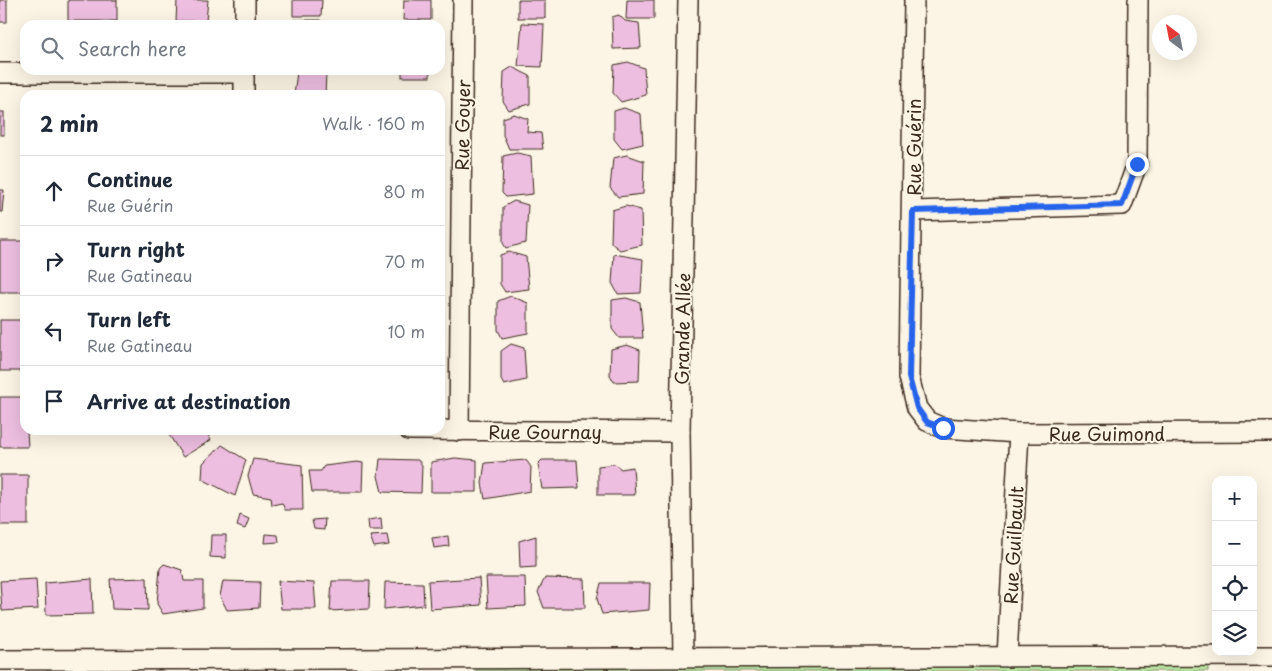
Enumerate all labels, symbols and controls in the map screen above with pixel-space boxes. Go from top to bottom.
north arrow [1152,15,1197,60]
search box [20,20,445,75]
icon: search [38,34,66,62]
text: Search here [78,34,187,62]
street label: Rue Goyer [448,79,476,171]
street label: Rue Guérin [900,98,927,196]
text: 2 min [40,107,99,139]
text: Walk · 160 m [322,111,425,135]
route end [1126,153,1149,176]
text: Continue [87,165,173,193]
icon: ahead [40,177,68,205]
text: 80 m [383,179,425,203]
text: Rue Guérin [87,193,173,217]
text: Turn right [87,235,185,263]
icon: right [40,247,68,275]
text: 70 m [385,249,425,273]
text: Rue Gatineau [87,263,192,287]
street label: Grande Allée [668,273,696,385]
text: Turn left [87,305,171,333]
icon: left [40,317,68,345]
text: 10 m [388,319,425,343]
text: Rue Gatineau [87,333,192,357]
icon: arrive [40,387,68,415]
text: Arrive at destination [87,387,291,415]
route start [932,417,955,440]
street label: Rue Gournay [488,418,602,445]
street label: Rue Guimond [1049,420,1165,447]
map controls [1212,476,1257,656]
button: + [1212,476,1257,521]
street label: Rue Guilbault [996,485,1030,605]
button: − [1212,521,1257,566]
button: locate [1212,566,1257,611]
button: layers [1212,611,1257,656]

